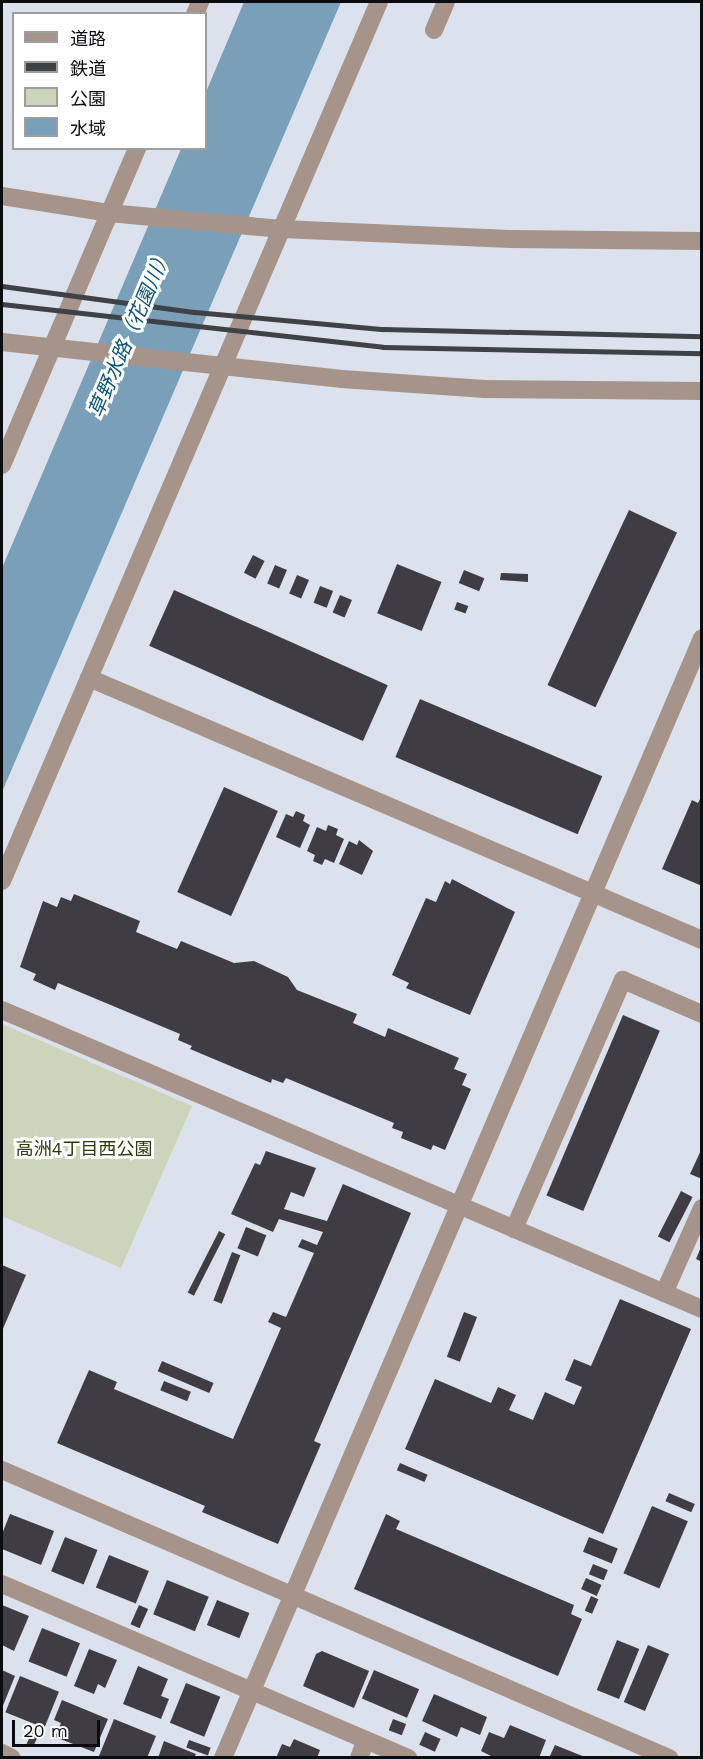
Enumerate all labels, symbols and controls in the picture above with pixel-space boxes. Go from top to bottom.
legend [12,12,207,150]
text: 道路 [70,28,106,49]
text: 鉄道 [70,58,106,79]
text: 公園 [70,88,106,109]
text: 水域 [70,118,106,139]
water label: 草野水路（花園川） [84,245,176,421]
park label: 高洲4丁目西公園 [16,1138,152,1160]
scale bar [15,1708,104,1746]
text: 20 m [23,1720,68,1741]

